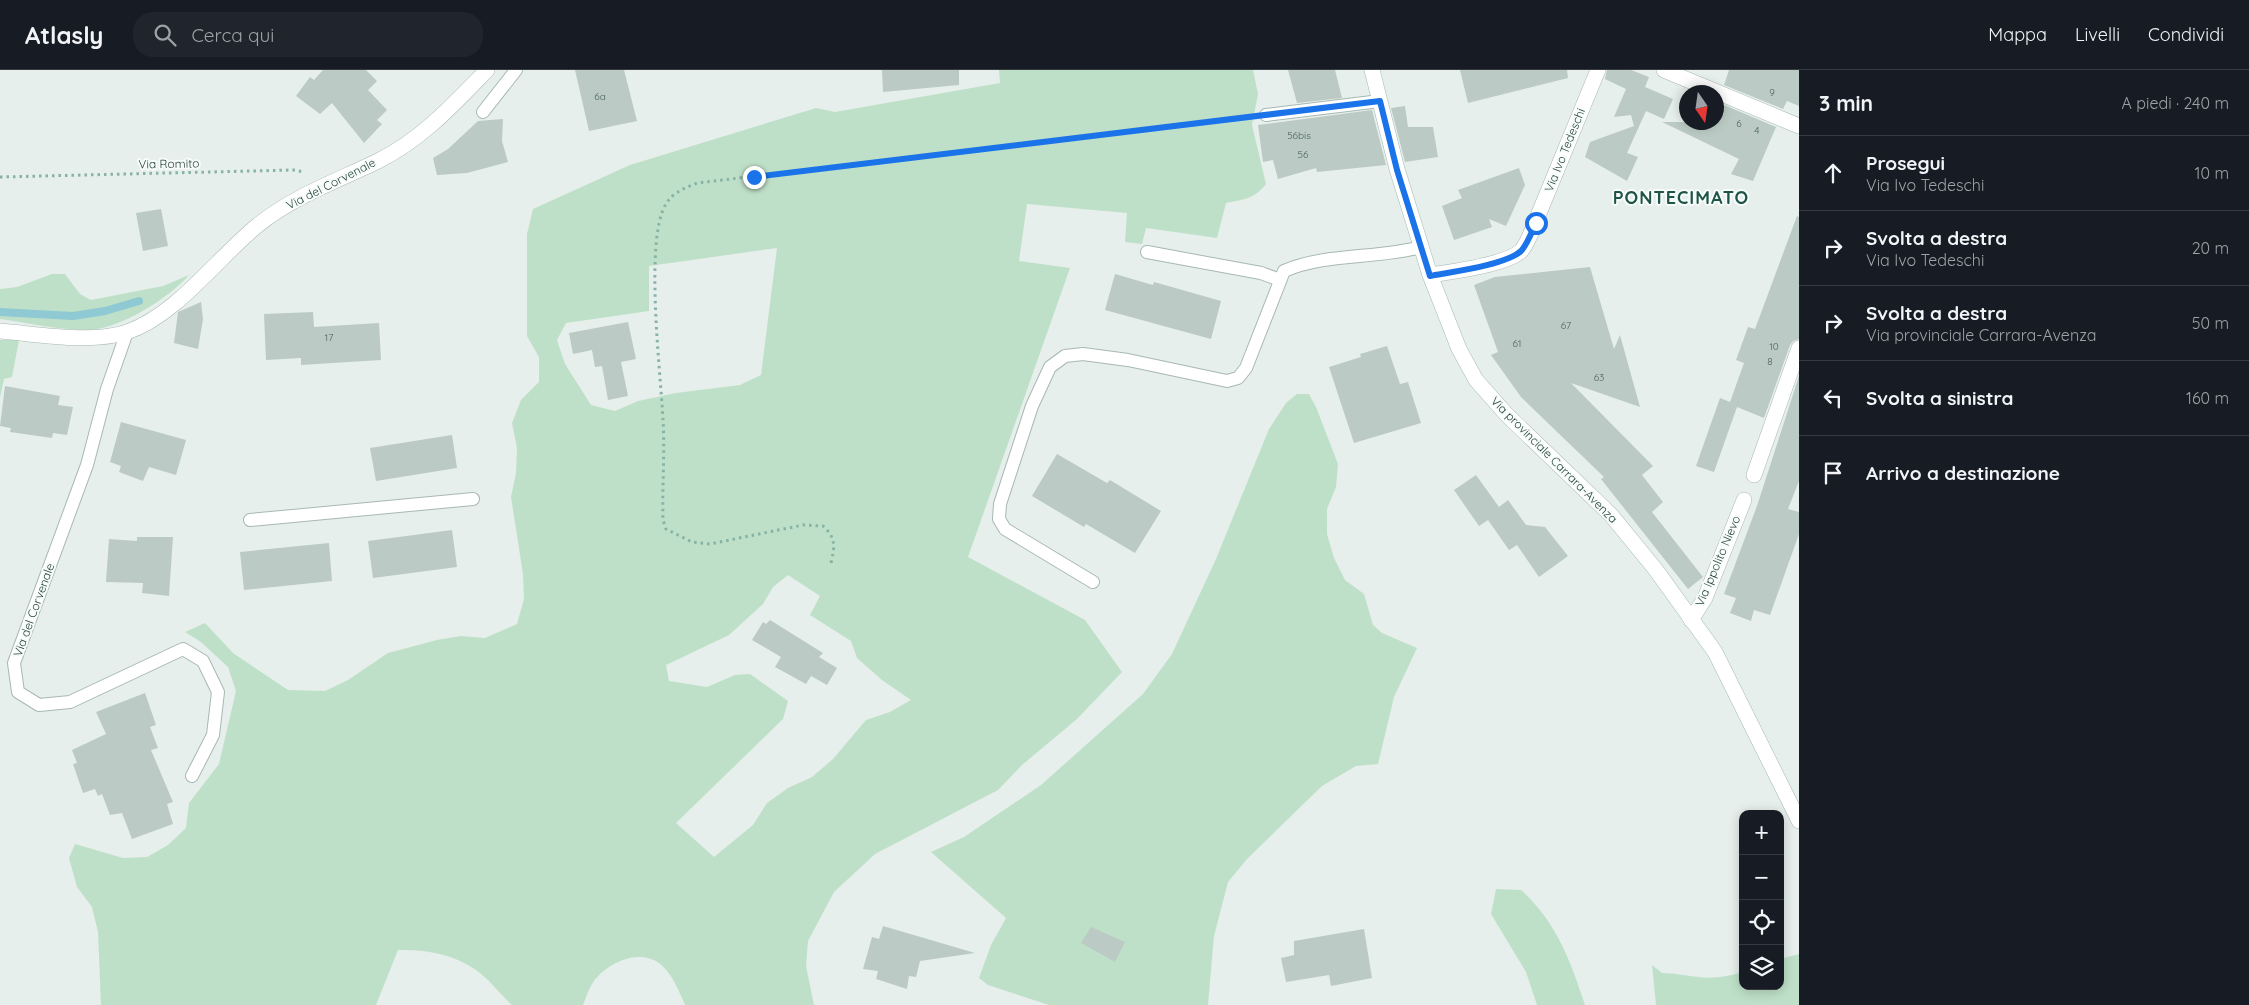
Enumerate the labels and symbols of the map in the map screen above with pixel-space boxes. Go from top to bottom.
north arrow [1679,85,1724,130]
house number: 9 [1769,86,1775,99]
house number: 6a [594,90,606,103]
street label: Via Ivo Tedeschi [1541,106,1588,194]
house number: 6 [1736,117,1742,130]
house number: 4 [1754,124,1760,137]
house number: 56bis [1287,129,1311,142]
house number: 56 [1298,148,1309,161]
street label: Via del Corvenale [284,154,378,213]
street label: Via Romito [138,155,200,172]
route end [743,166,766,189]
district label: PONTECIMATO [1613,186,1749,209]
route start [1525,212,1548,235]
house number: 67 [1561,319,1571,332]
house number: 17 [325,331,333,344]
house number: 61 [1512,337,1522,350]
house number: 10 [1769,340,1779,353]
house number: 8 [1767,355,1773,368]
house number: 63 [1594,371,1604,384]
street label: Via provinciale Carrara-Avenza [1488,393,1621,526]
street label: Via Ippolito Nievo [1692,513,1743,609]
street label: Via del Corvenale [10,561,57,659]

